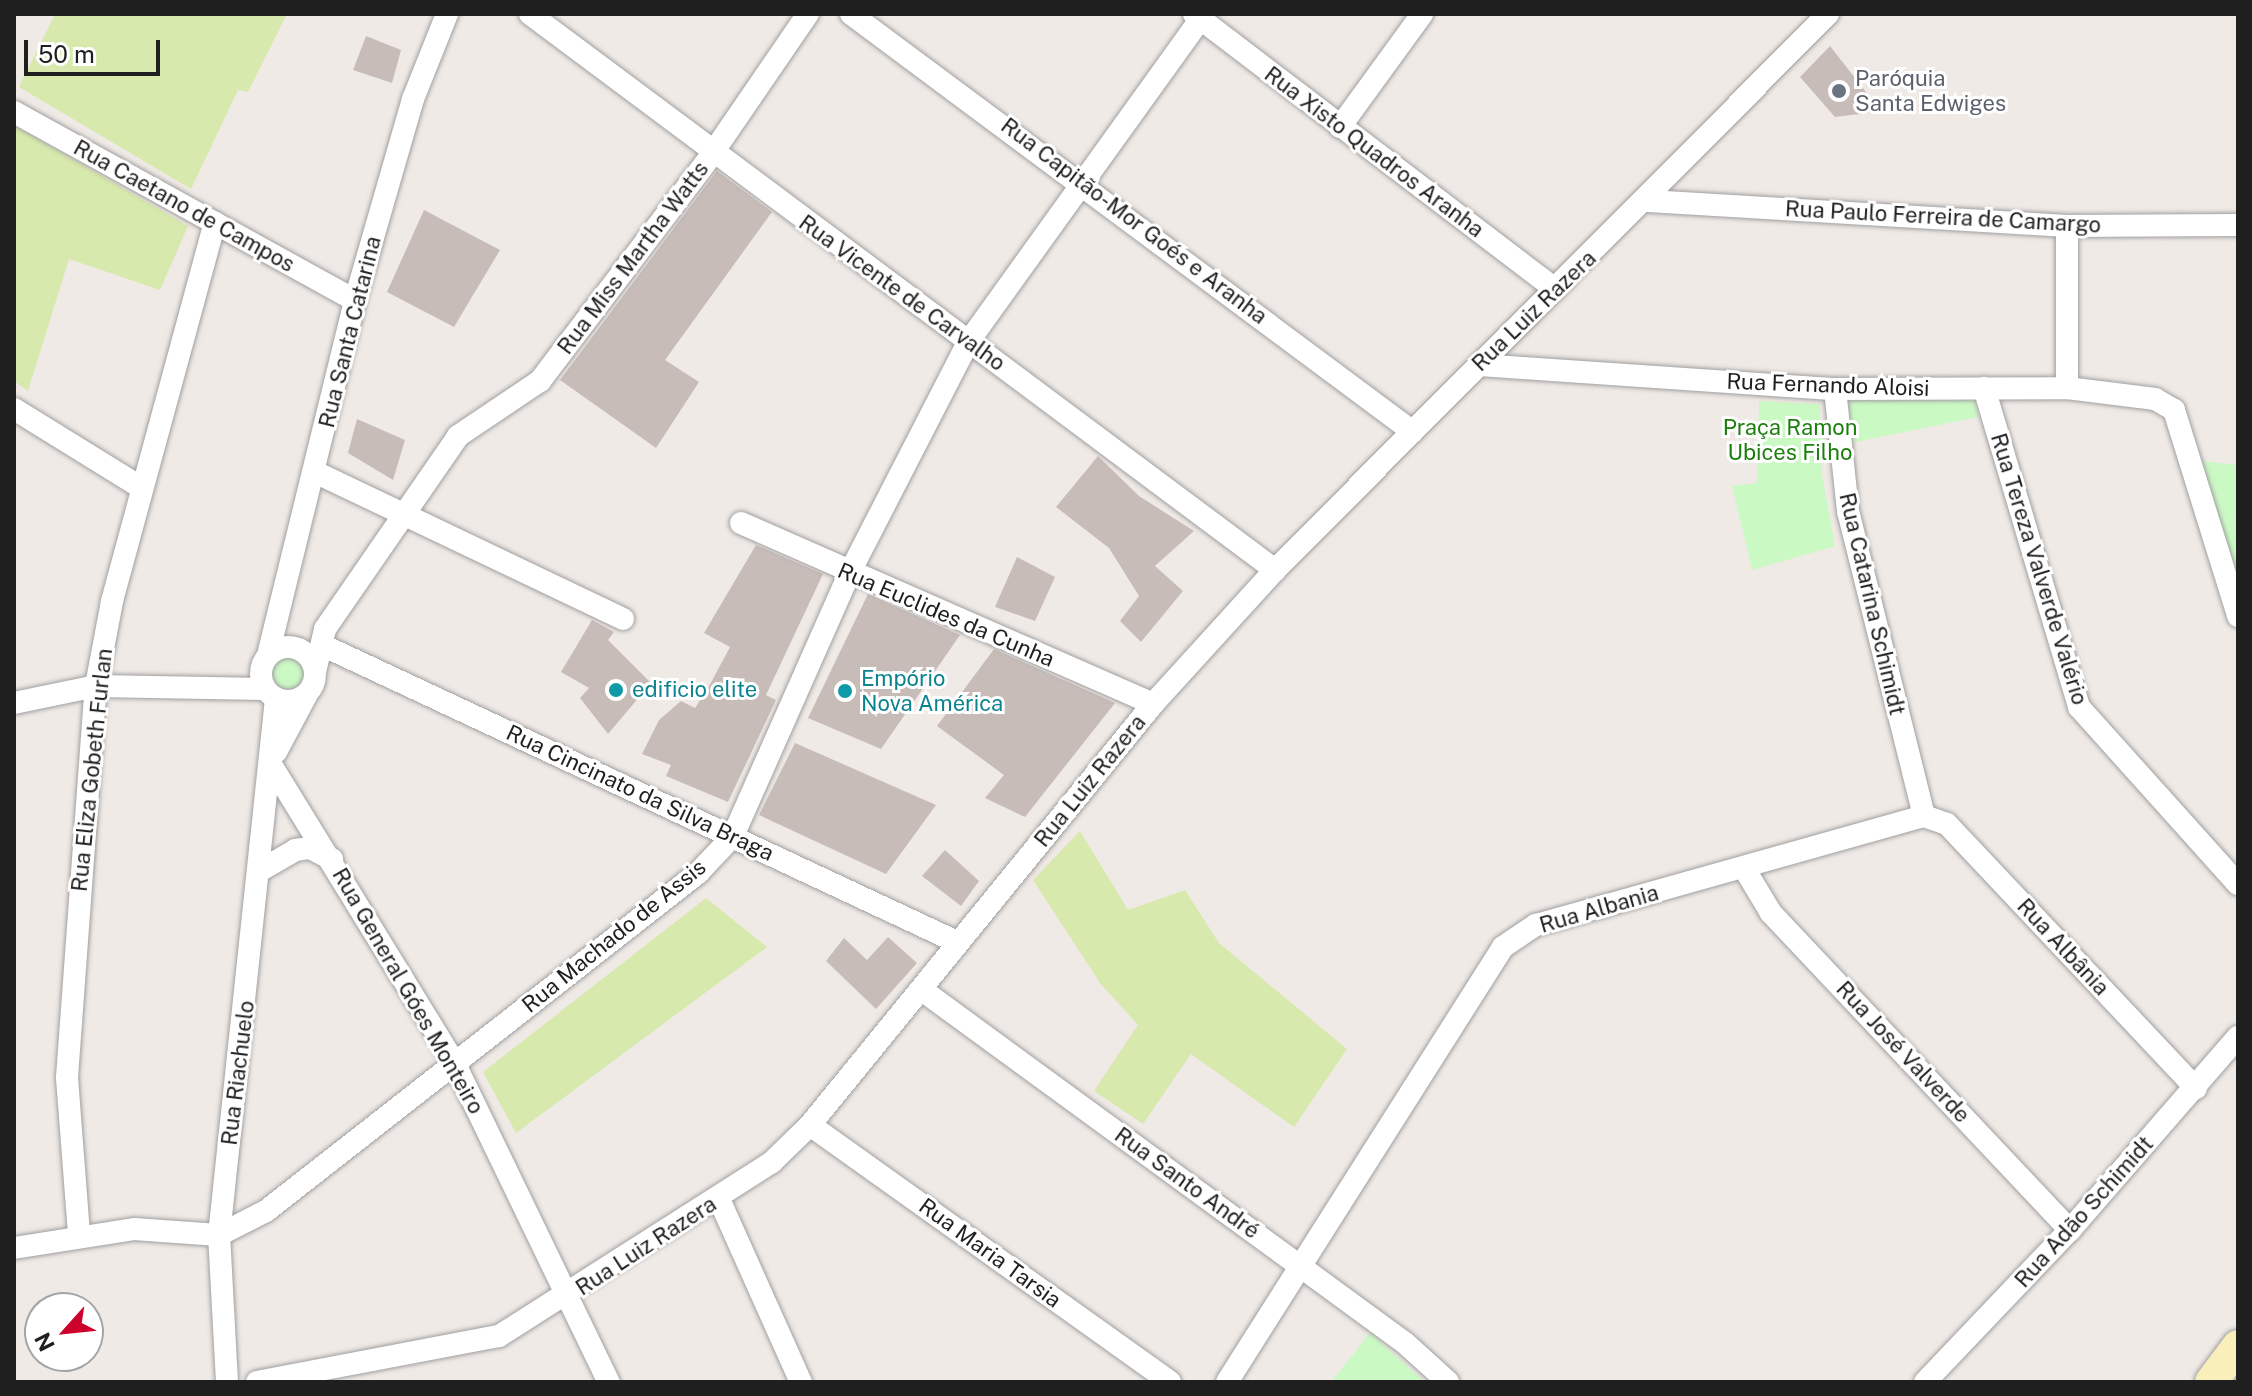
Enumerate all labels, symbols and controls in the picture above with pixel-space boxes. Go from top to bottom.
scale bar [28,24,164,74]
text: 50 m [38,40,95,68]
street label: Rua Xisto Quadros Aranha [1259,61,1489,243]
place label: Paróquia Santa Edwiges [1855,65,2006,116]
marker: Paróquia Santa Edwiges [1830,82,1848,100]
street label: Rua Capitão-Mor Goés e Aranha [996,112,1272,330]
street label: Rua Caetano de Campos [69,134,299,278]
street label: Rua Miss Martha Watts [552,156,714,360]
street label: Rua Paulo Ferreira de Camargo [1784,196,2102,238]
street label: Rua Vicente de Carvalho [793,209,1011,377]
street label: Rua Santa Catarina [313,234,387,430]
street label: Rua Luiz Razera [1467,245,1601,377]
street label: Rua Fernando Aloisi [1726,368,1930,402]
park label: Praça Ramon Ubices Filho [1723,414,1857,466]
street label: Rua Tereza Valverde Valério [1985,429,2093,709]
street label: Rua Catarina Schimidt [1834,490,1910,718]
street label: Rua Euclides da Cunha [833,557,1059,673]
street label: Rua Eliza Gobeth Furlan [66,647,118,893]
place label: Empório Nova América [861,665,1003,716]
place label: edificio elite [632,677,758,703]
marker: edificio elite [607,681,625,699]
marker: Empório Nova América [836,682,854,700]
street label: Rua Luiz Razera [1029,710,1151,852]
street label: Rua Cincinato da Silva Braga [502,719,778,867]
street label: Rua Machado de Assis [517,854,711,1018]
street label: Rua General Góes Monteiro [327,863,489,1119]
street label: Rua Albania [1536,879,1662,939]
street label: Rua Albânia [2012,893,2114,1001]
street label: Rua José Valverde [1830,976,1976,1128]
street label: Rua Riachuelo [216,999,260,1147]
street label: Rua Santo André [1109,1122,1265,1244]
street label: Rua Adão Schimidt [2009,1131,2159,1293]
street label: Rua Luiz Razera [571,1191,721,1301]
street label: Rua Maria Tarsia [914,1193,1066,1313]
north arrow [24,1292,104,1372]
text: N [29,1328,60,1356]

